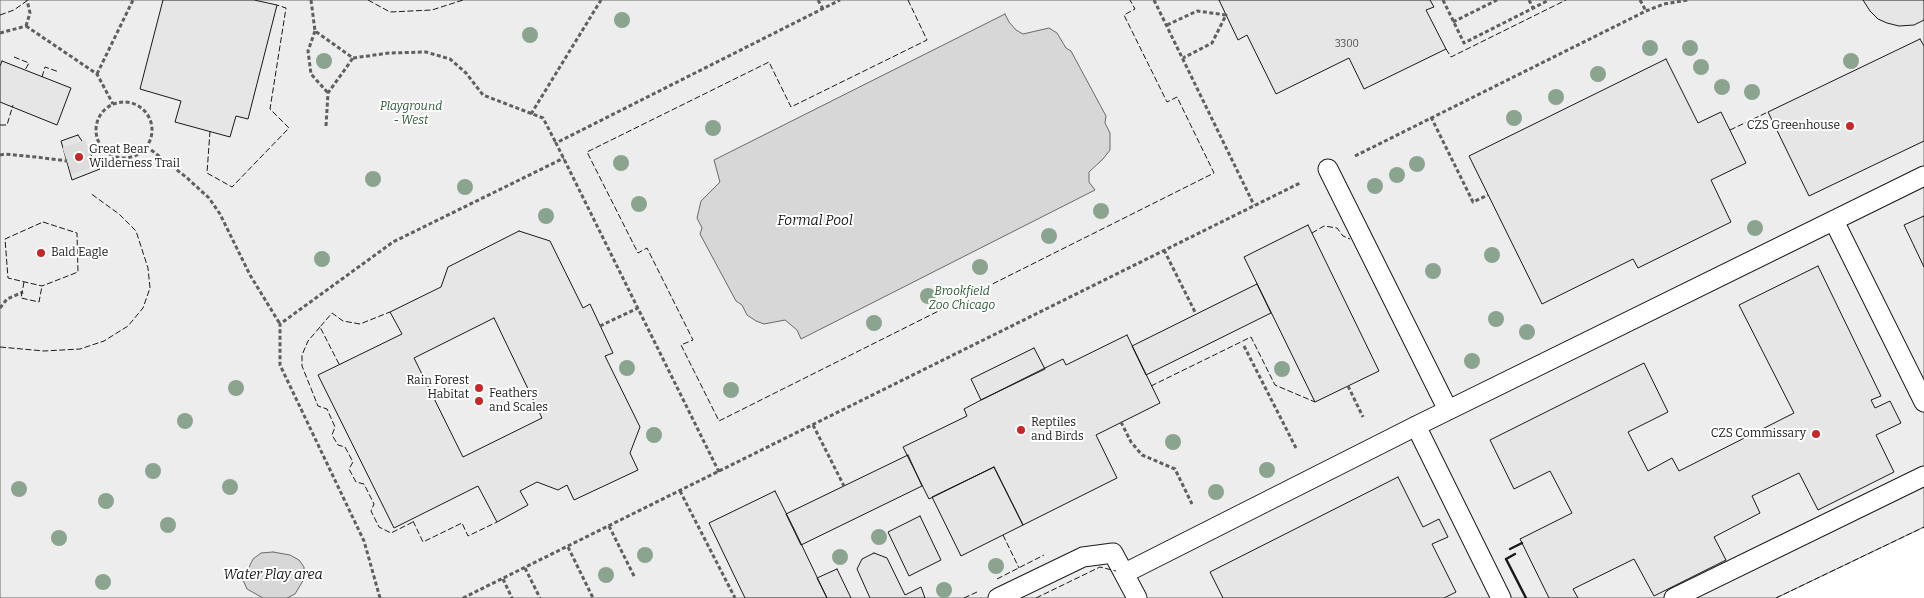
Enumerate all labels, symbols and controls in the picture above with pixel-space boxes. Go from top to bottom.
house number: 3300 [1335,38,1359,50]
park label: Playground - West [380,100,442,128]
place label: CZS Greenhouse [1747,119,1840,133]
marker: CZS Greenhouse [1844,120,1856,132]
place label: Great Bear Wilderness Trail [89,143,180,171]
marker: Great Bear Wilderness Trail [73,151,85,163]
water label: Formal Pool [777,213,853,229]
place label: Bald Eagle [51,246,108,260]
marker: Bald Eagle [35,247,47,259]
park label: Brookfield Zoo Chicago [929,285,995,313]
place label: Rain Forest Habitat [406,374,469,402]
marker: Rain Forest Habitat [473,382,485,394]
place label: Feathers and Scales [489,387,548,415]
marker: Feathers and Scales [473,395,485,407]
place label: Reptiles and Birds [1031,416,1084,444]
marker: Reptiles and Birds [1015,424,1027,436]
place label: CZS Commissary [1711,427,1806,441]
marker: CZS Commissary [1810,428,1822,440]
water label: Water Play area [223,567,323,583]

